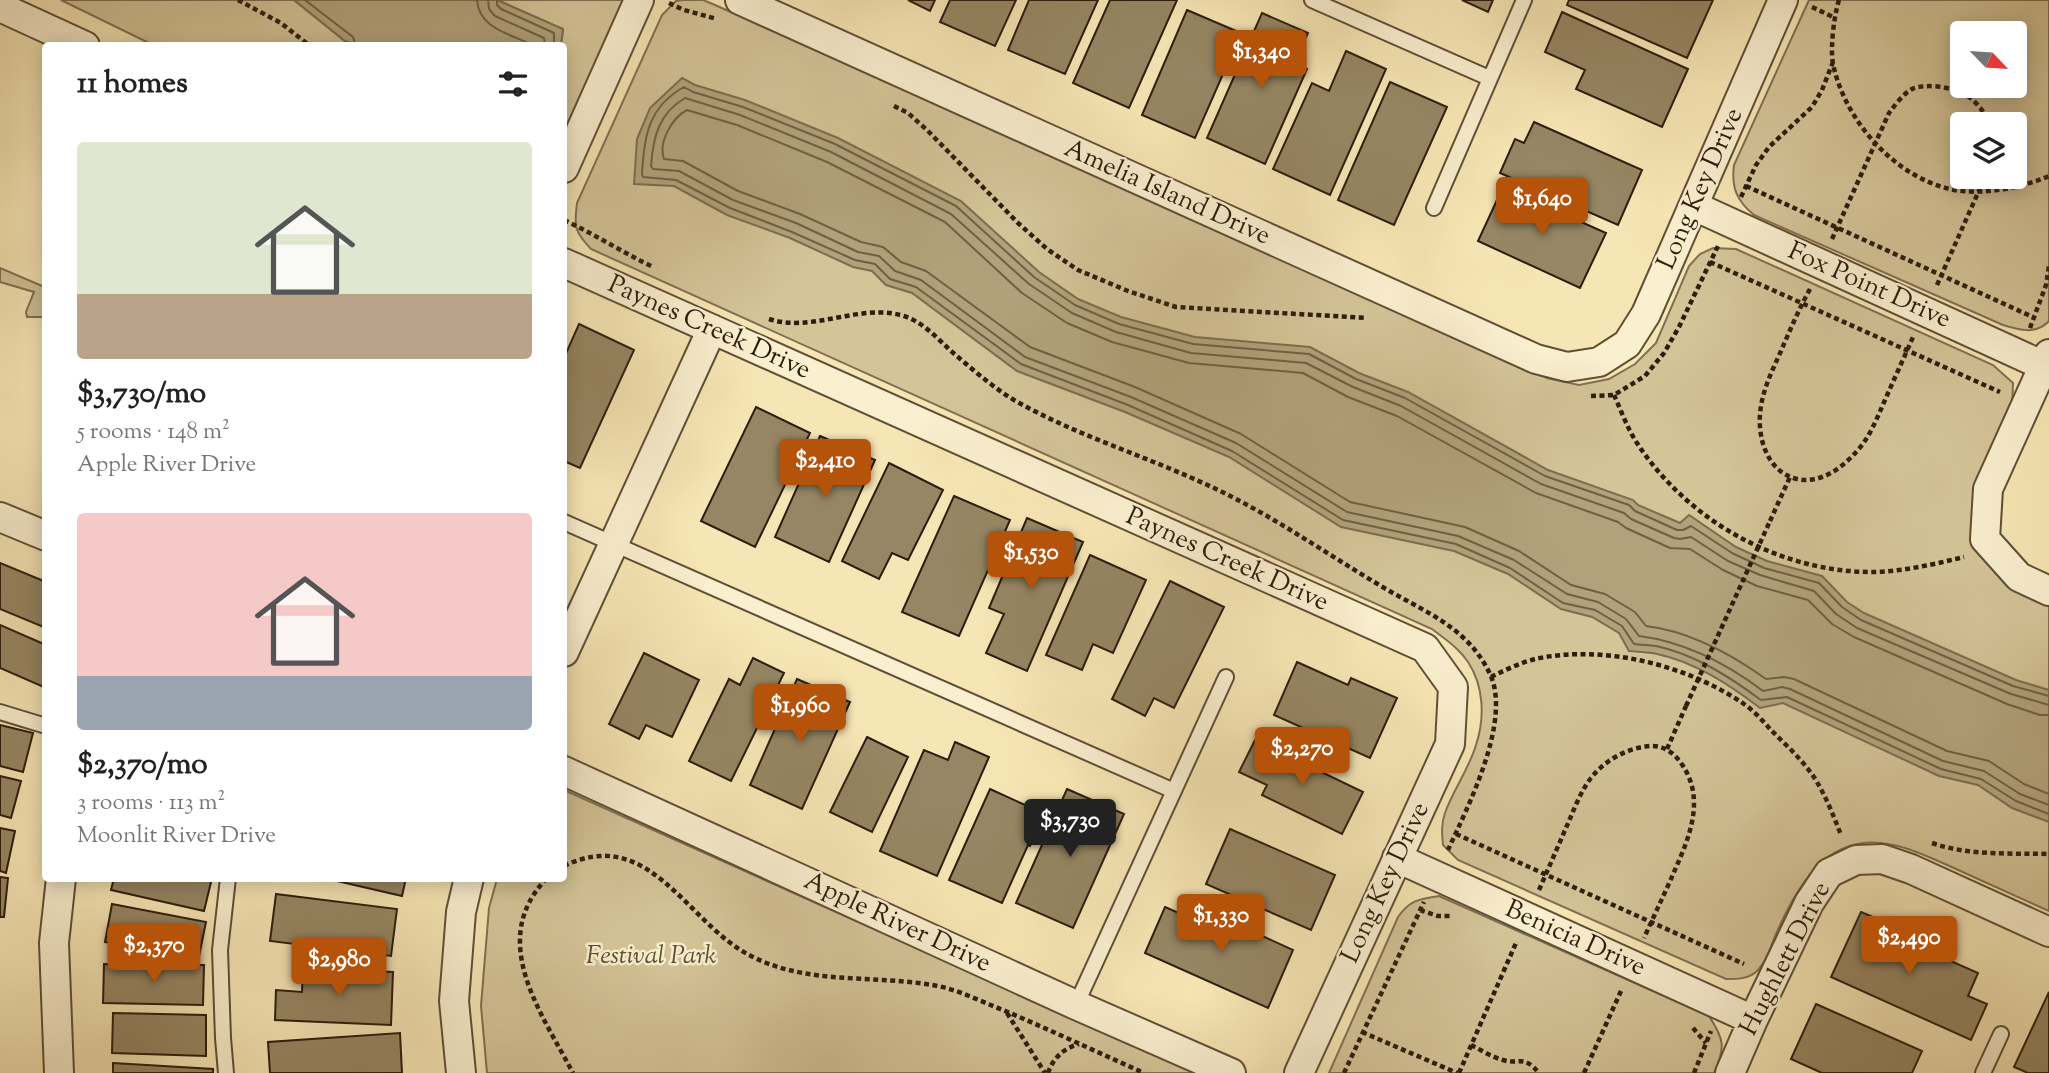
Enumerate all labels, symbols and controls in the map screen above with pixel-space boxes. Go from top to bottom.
north arrow [1950,21,2026,98]
map controls [1950,21,2027,189]
pin: $1,340 [1204,31,1318,90]
text: $1,340 [1232,36,1290,69]
text: 11 homes [77,63,188,106]
icon: filters [494,65,532,103]
street label: Long Key Drive [1649,102,1753,276]
button: layers [1950,112,2027,189]
street label: Amelia Island Drive [1058,131,1276,255]
pin: $1,640 [1485,177,1599,237]
text: $1,640 [1512,183,1572,216]
icon: home [242,187,368,313]
street label: Fox Point Drive [1782,234,1956,338]
street label: Paynes Creek Drive [602,267,816,389]
text: $3,730/mo [77,373,206,416]
text: 5 rooms · 148 m² [77,416,230,449]
pin: $2,410 [768,440,882,499]
text: $2,410 [795,445,855,478]
text: Apple River Drive [77,449,256,482]
street label: Paynes Creek Drive [1120,499,1334,621]
pin: $1,530 [974,532,1088,591]
text: $1,530 [1003,537,1059,570]
icon: home [242,558,368,684]
pin: $1,960 [743,684,857,744]
text: $1,960 [770,690,830,723]
pin: $2,270 [1245,728,1359,787]
text: $2,270 [1271,733,1333,766]
text: $2,370/mo [77,744,208,787]
text: 3 rooms · 113 m² [77,787,225,820]
street label: Long Key Drive [1333,796,1439,970]
pin: $3,730 [1013,800,1127,859]
text: $3,730 [1040,805,1100,838]
text: Moonlit River Drive [77,820,276,853]
street label: Apple River Drive [797,863,997,983]
street label: Hughlett Drive [1731,876,1841,1042]
street label: Benicia Drive [1499,892,1651,986]
pin: $1,330 [1164,894,1278,954]
text: $1,330 [1193,900,1249,933]
pin: $2,490 [1852,916,1966,976]
text: $2,490 [1877,922,1941,955]
pin: $2,370 [97,925,211,984]
text: $2,370 [123,930,185,963]
park label: Festival Park [586,938,717,975]
pin: $2,980 [282,939,396,998]
text: $2,980 [307,944,371,977]

